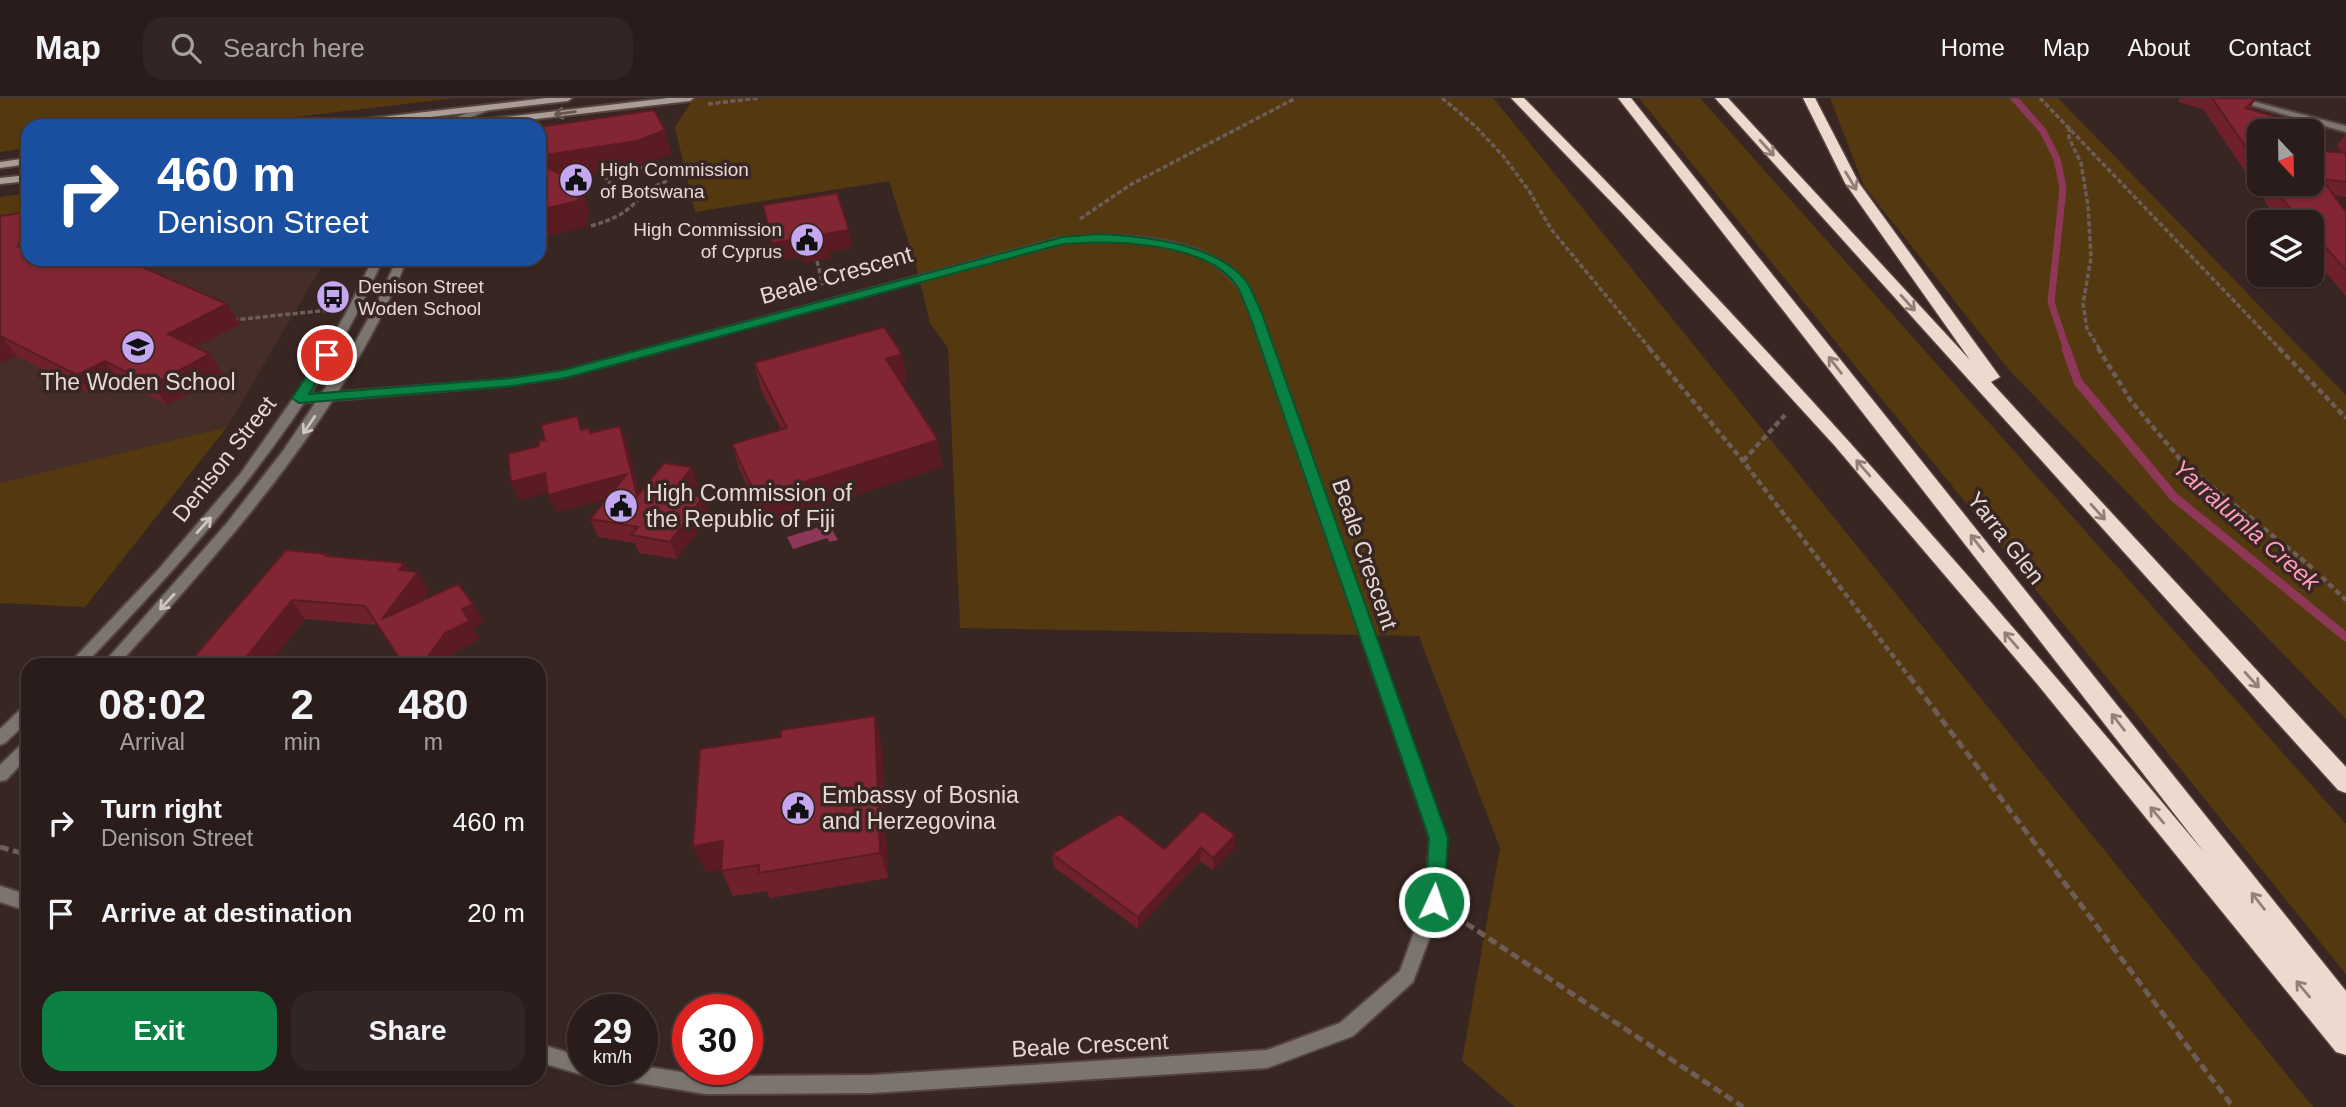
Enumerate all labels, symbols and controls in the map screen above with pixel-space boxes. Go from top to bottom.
search box [143,17,633,80]
text: Map [35,29,101,66]
icon: search [167,29,205,67]
text: Search here [223,33,365,63]
text: Home [1941,34,2005,61]
text: Map [2043,34,2090,61]
text: About [2128,34,2190,61]
text: Contact [2228,34,2311,61]
one-way arrow [554,106,576,119]
north arrow [2247,119,2324,196]
map controls [2247,119,2324,287]
one-way arrow [1759,139,1775,157]
icon: right [42,147,133,238]
text: 460 m [157,147,296,201]
place label: High Commission of Botswana [600,159,749,202]
public building icon: High Commission of Botswana [557,161,595,199]
one-way arrow [1844,170,1858,190]
text: Denison Street [157,204,369,240]
button: layers [2247,210,2324,287]
place label: High Commission of Cyprus [633,219,782,262]
public building icon: High Commission of Cyprus [788,221,826,259]
street label: Beale Crescent [757,241,916,309]
place label: Denison Street Woden School [358,276,484,319]
bus stop icon: Denison Street Woden School [314,278,352,316]
one-way arrow [1900,294,1916,312]
pin [297,325,357,385]
school or university icon: The Woden School [119,328,157,366]
icon: arrive [308,336,346,374]
one-way arrow [1828,356,1843,375]
place label: The Woden School [40,369,236,395]
street label: Denison Street [167,391,281,527]
one-way arrow [302,415,316,434]
water label: Yarralumla Creek [2168,454,2326,597]
one-way arrow [1855,459,1871,477]
street label: Beale Crescent [1327,475,1403,633]
place label: High Commission of the Republic of Fiji [646,480,852,532]
public building icon: High Commission of the Republic of Fiji [602,487,640,525]
street label: Yarra Glen [1962,487,2050,589]
one-way arrow [2090,503,2107,520]
one-way arrow [196,516,212,534]
one-way arrow [1969,535,1984,553]
one-way arrow [159,593,175,611]
one-way arrow [2004,631,2019,649]
one-way arrow [2243,671,2260,688]
text: 08:02 [99,681,206,728]
text: 2 [290,681,314,728]
text: 480 [398,681,468,728]
one-way arrow [2110,713,2125,732]
text: Arrival [120,729,185,755]
text: min [284,729,321,755]
text: m [424,729,443,755]
place label: Embassy of Bosnia and Herzegovina [822,782,1019,834]
public building icon: Embassy of Bosnia and Herzegovina [779,789,817,827]
text: Turn right [101,794,222,824]
icon: right [42,804,80,842]
one-way arrow [2149,806,2165,824]
text: 460 m [453,807,525,837]
text: Denison Street [101,825,253,851]
position arrow [1397,865,1471,939]
one-way arrow [2251,892,2266,910]
icon: arrive [42,895,80,933]
text: Arrive at destination [101,898,352,928]
text: 20 m [467,898,525,928]
one-way arrow [2295,981,2310,999]
button: Exit [42,991,277,1071]
button: Share [291,991,525,1071]
speed limit sign: 30 [672,994,763,1085]
text: 29 [593,1011,632,1050]
street label: Beale Crescent [1011,1028,1170,1062]
text: km/h [593,1047,632,1067]

